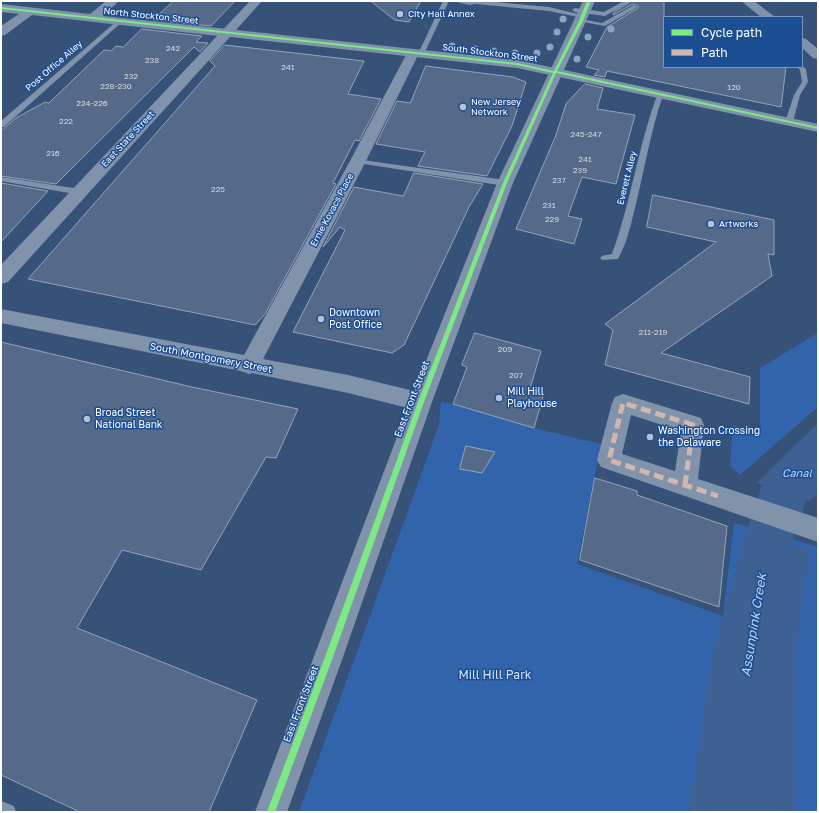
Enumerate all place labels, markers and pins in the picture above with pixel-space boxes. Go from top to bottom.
marker: City Hall Annex [395,9,405,19]
place label: City Hall Annex [408,9,475,19]
place label: New Jersey Network [471,97,521,118]
marker: New Jersey Network [458,102,468,112]
marker: Artworks [706,219,716,229]
place label: Artworks [719,219,758,229]
place label: Downtown Post Office [329,307,382,330]
marker: Downtown Post Office [316,314,326,324]
place label: Mill Hill Playhouse [507,386,557,410]
marker: Mill Hill Playhouse [494,393,504,403]
place label: Broad Street National Bank [95,407,162,430]
marker: Broad Street National Bank [82,414,92,424]
place label: Washington Crossing the Delaware [658,425,760,448]
marker: Washington Crossing the Delaware [645,432,655,442]

